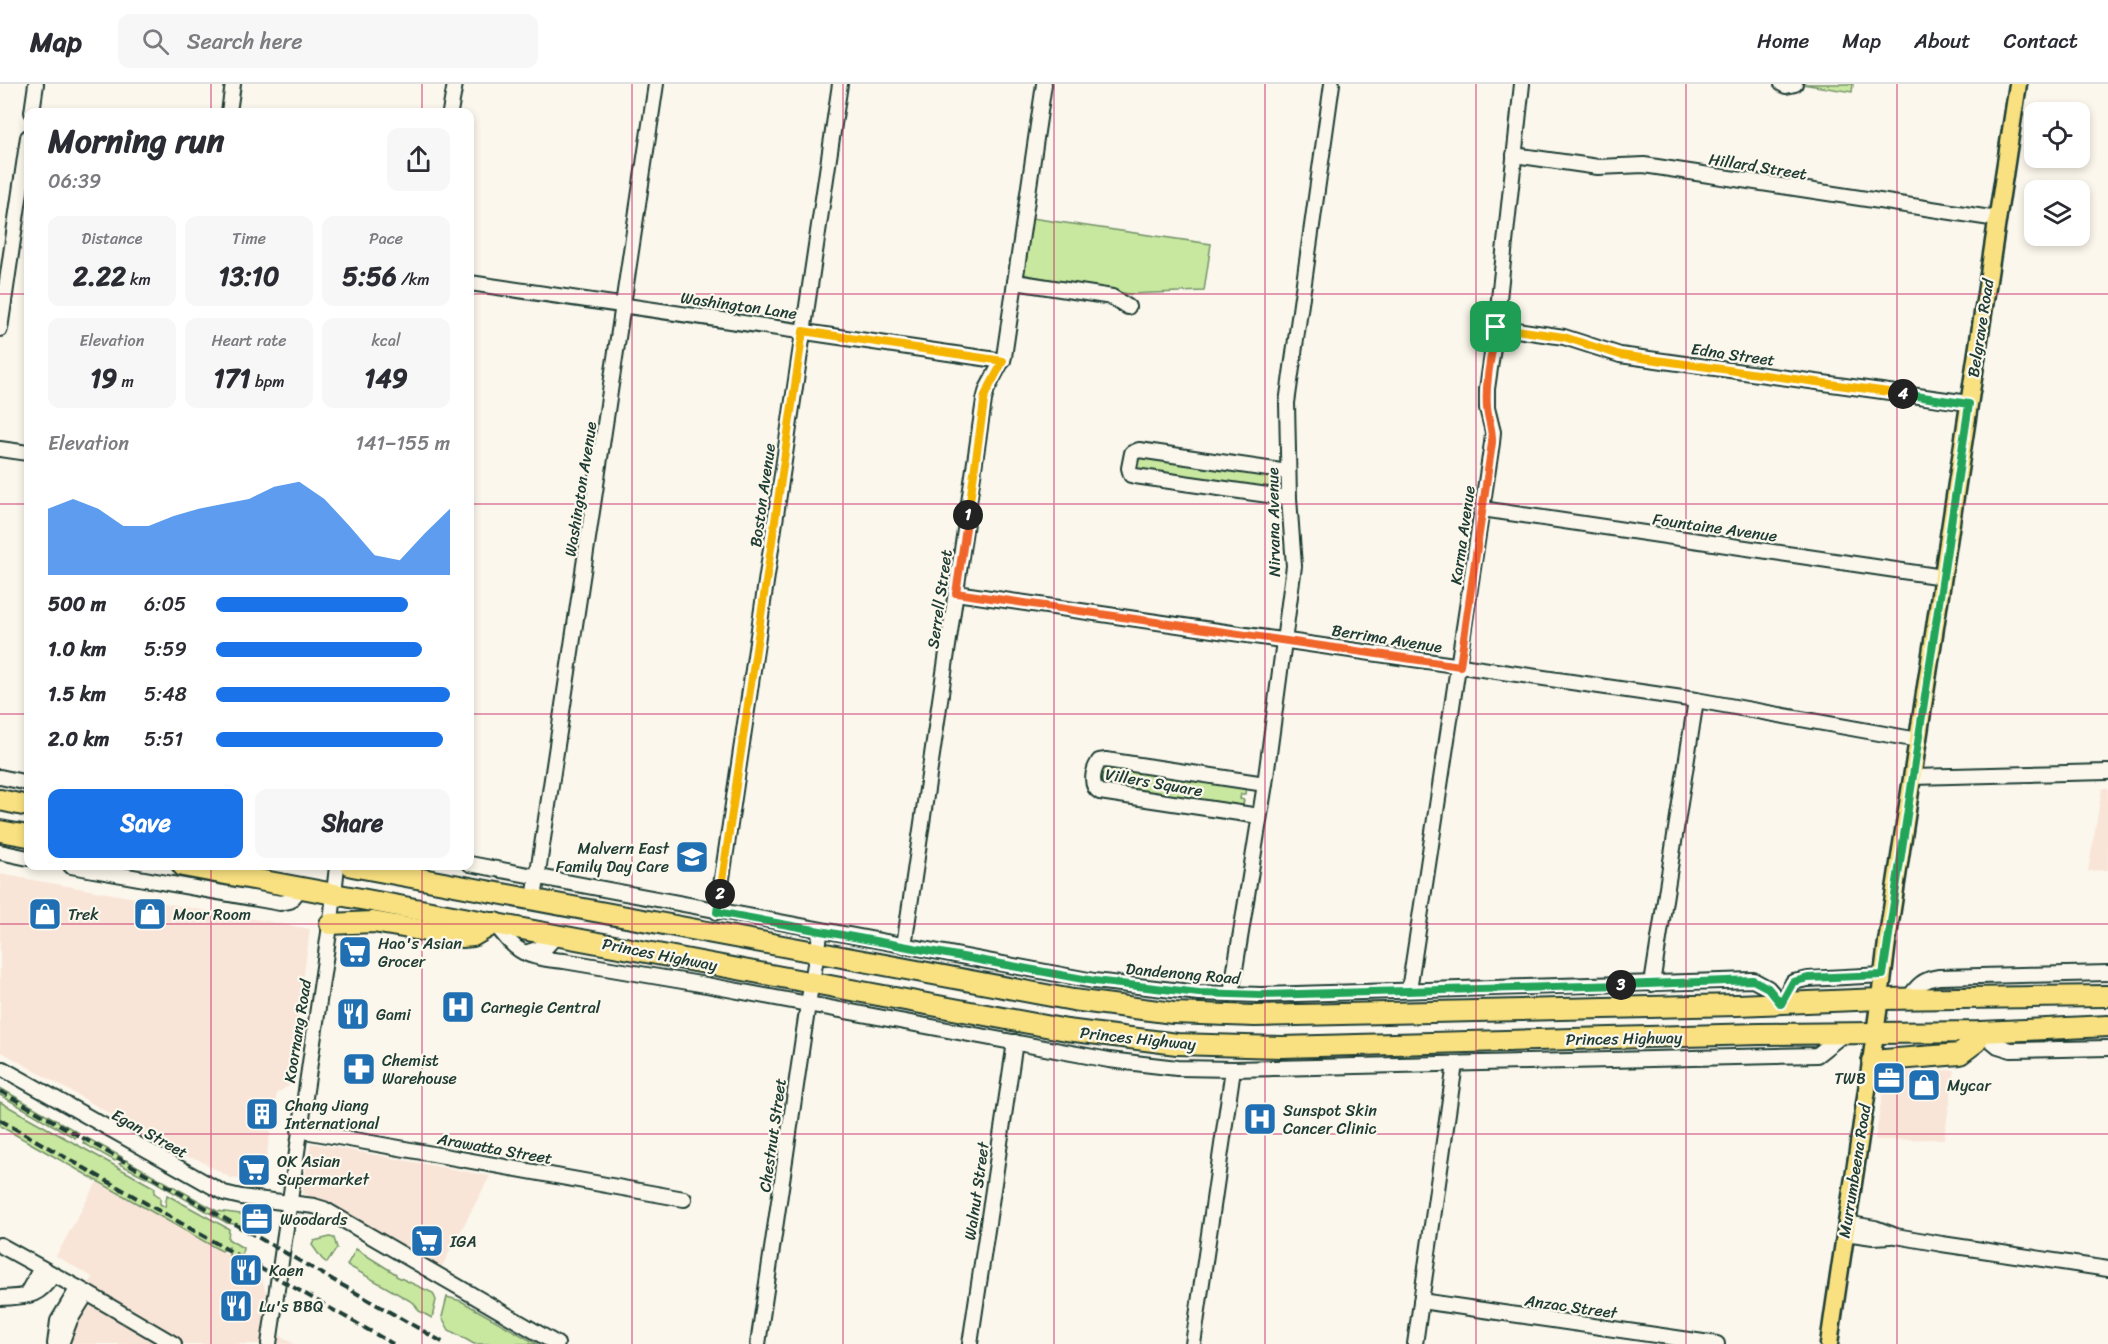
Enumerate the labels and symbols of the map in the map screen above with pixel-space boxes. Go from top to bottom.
street label: Hillard Street [1707,144,1809,189]
street label: Belgrave Road [1958,275,2003,379]
street label: Washington Lane [679,283,799,328]
pin [1470,301,1521,352]
street label: Edna Street [1689,334,1777,375]
pin: 4 [1888,379,1918,409]
street label: Washington Avenue [556,419,606,559]
street label: Boston Avenue [741,441,784,549]
street label: Nirvana Avenue [1258,467,1289,577]
street label: Karma Avenue [1441,484,1484,587]
pin: 1 [953,500,983,530]
street label: Fountaine Avenue [1651,504,1779,551]
street label: Serrell Street [918,548,961,651]
street label: Berrima Avenue [1330,615,1444,662]
street label: Villers Square [1103,760,1205,805]
place label: Malvern East Family Day Care [556,834,670,881]
school or university icon: Malvern East Family Day Care [674,839,710,875]
pin: 2 [705,879,735,909]
shop icon: Trek [27,896,63,932]
shop icon: Moor Room [132,896,168,932]
place label: Trek [68,900,99,929]
place label: Moor Room [173,900,251,929]
place label: Hao's Asian Grocer [378,929,462,976]
street label: Princes Highway [600,929,721,980]
supermarket icon: Hao's Asian Grocer [337,934,373,970]
street label: Dandenong Road [1125,954,1243,993]
pin: 3 [1606,970,1636,1000]
street label: Koornang Road [275,976,320,1085]
hospital icon: Carnegie Central [440,989,476,1025]
place label: Carnegie Central [481,993,601,1022]
restaurant icon: Gami [335,996,371,1032]
place label: Gami [376,1000,411,1029]
street label: Princes Highway [1078,1018,1198,1059]
street label: Princes Highway [1565,1023,1683,1054]
place label: Chemist Warehouse [382,1046,457,1093]
pharmacy icon: Chemist Warehouse [341,1051,377,1087]
office icon: TWB [1871,1060,1907,1096]
place label: TWB [1834,1064,1866,1093]
shop icon: Mycar [1906,1067,1942,1103]
place label: Mycar [1947,1071,1992,1100]
street label: Chestnut Street [750,1076,795,1194]
place label: Chang Jiang International [284,1091,380,1138]
building icon: Chang Jiang International [244,1096,280,1132]
place label: Sunspot Skin Cancer Clinic [1283,1096,1377,1143]
street label: Egan Street [106,1100,193,1166]
street label: Murrumbeena Road [1830,1100,1880,1240]
hospital icon: Sunspot Skin Cancer Clinic [1242,1101,1278,1137]
street label: Arawatta Street [434,1124,555,1173]
street label: Walnut Street [955,1140,998,1242]
place label: OK Asian Supermarket [277,1147,369,1194]
supermarket icon: OK Asian Supermarket [236,1152,272,1188]
office icon: Woodards [239,1201,275,1237]
place label: Woodards [280,1205,348,1234]
supermarket icon: IGA [409,1223,445,1259]
place label: IGA [449,1227,477,1256]
restaurant icon: Kaen [228,1252,264,1288]
place label: Kaen [269,1256,304,1285]
street label: Anzac Street [1522,1286,1619,1327]
restaurant icon: Lu's BBQ [218,1288,254,1324]
place label: Lu's BBQ [259,1292,323,1321]

